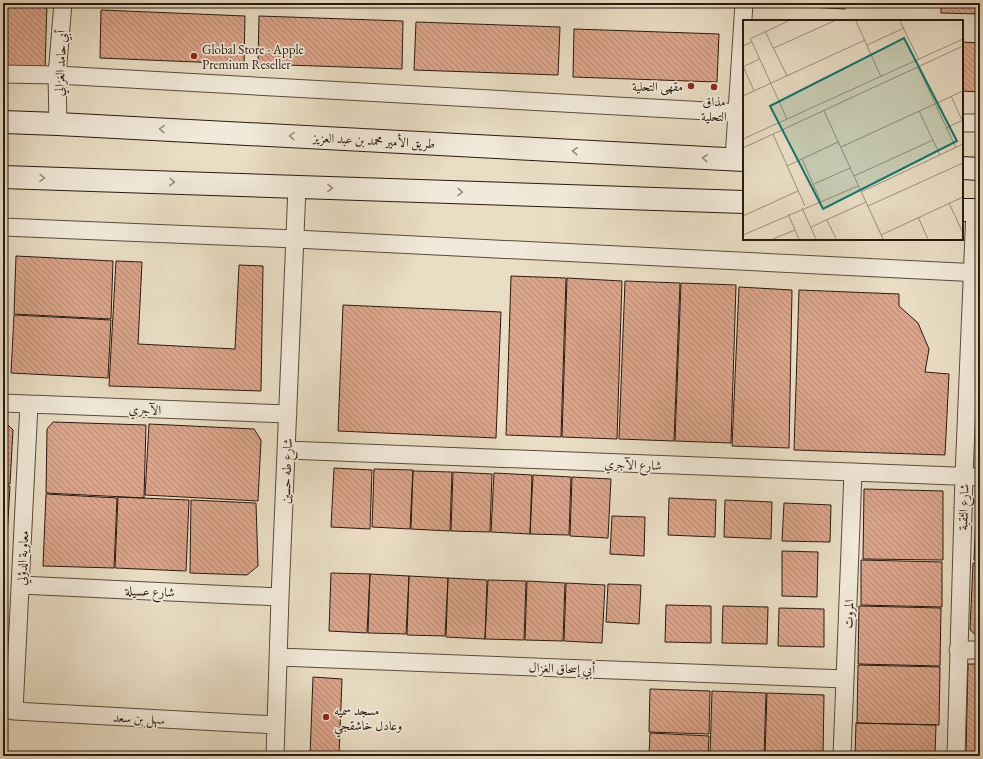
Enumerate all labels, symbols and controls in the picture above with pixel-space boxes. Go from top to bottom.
inset map [743,20,963,240]
street label: أبي حامد الغزالي [50,29,74,97]
place label: Global Store - Apple Premium Reseller [202,41,304,73]
marker: Global Store - Apple Premium Reseller [189,51,199,61]
place label: مقهى التحلية [632,78,683,96]
marker: مقهى التحلية [686,81,696,91]
marker: مذاق التحلية [709,82,719,92]
place label: مذاق التحلية [701,93,727,125]
one-way arrow [159,125,165,134]
street label: طريق الأمير محمد بن عبد العزيز [310,129,436,152]
one-way arrow [289,132,295,140]
one-way arrow [572,146,578,155]
one-way arrow [702,153,708,162]
one-way arrow [39,174,45,182]
one-way arrow [169,178,175,187]
one-way arrow [327,184,333,192]
one-way arrow [457,188,463,196]
street label: الآجري [128,400,162,421]
street label: شارع طه حسين [277,438,299,504]
street label: شارع الآجري [604,455,662,477]
street label: شارع الثقبة [954,484,976,531]
street label: معاوية الدؤلي [13,530,35,586]
street label: شارع عسيلة [124,582,175,604]
street label: المروت [839,599,858,629]
street label: أبي إسحاق الغزال [528,659,596,681]
place label: مسجد سميه وعادل خاشقجي [334,702,402,738]
street label: سهل بن سعد [113,709,165,729]
marker: مسجد سميه وعادل خاشقجي [321,712,331,722]

